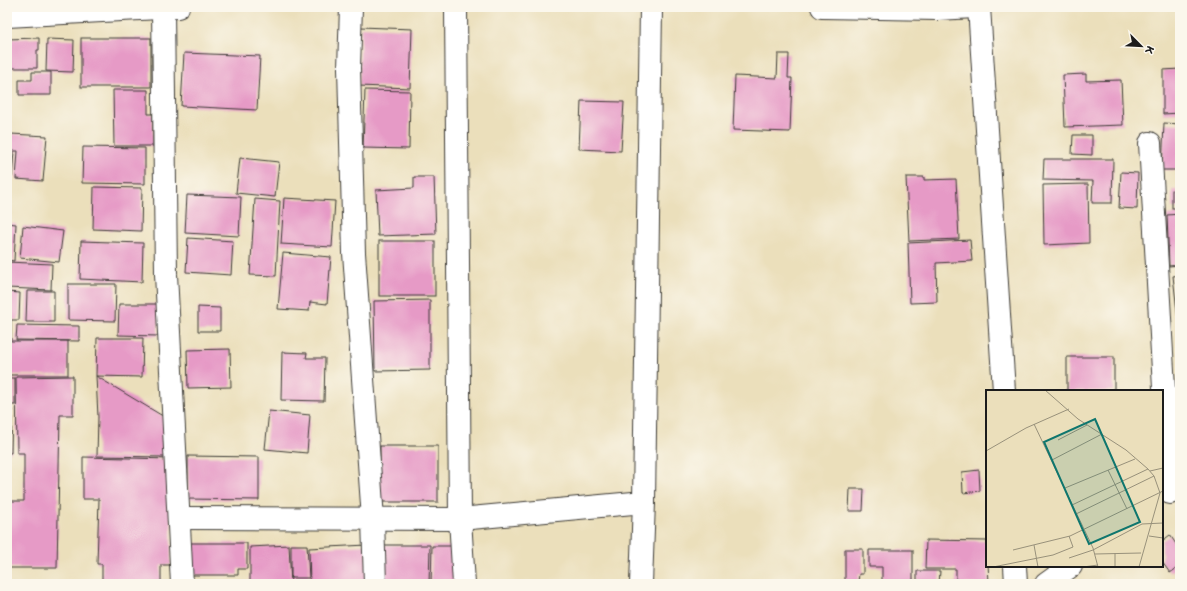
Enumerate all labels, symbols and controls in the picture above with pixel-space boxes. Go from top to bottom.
north arrow [1121,26,1161,66]
text: K [1142,44,1157,57]
inset map [986,390,1163,567]

